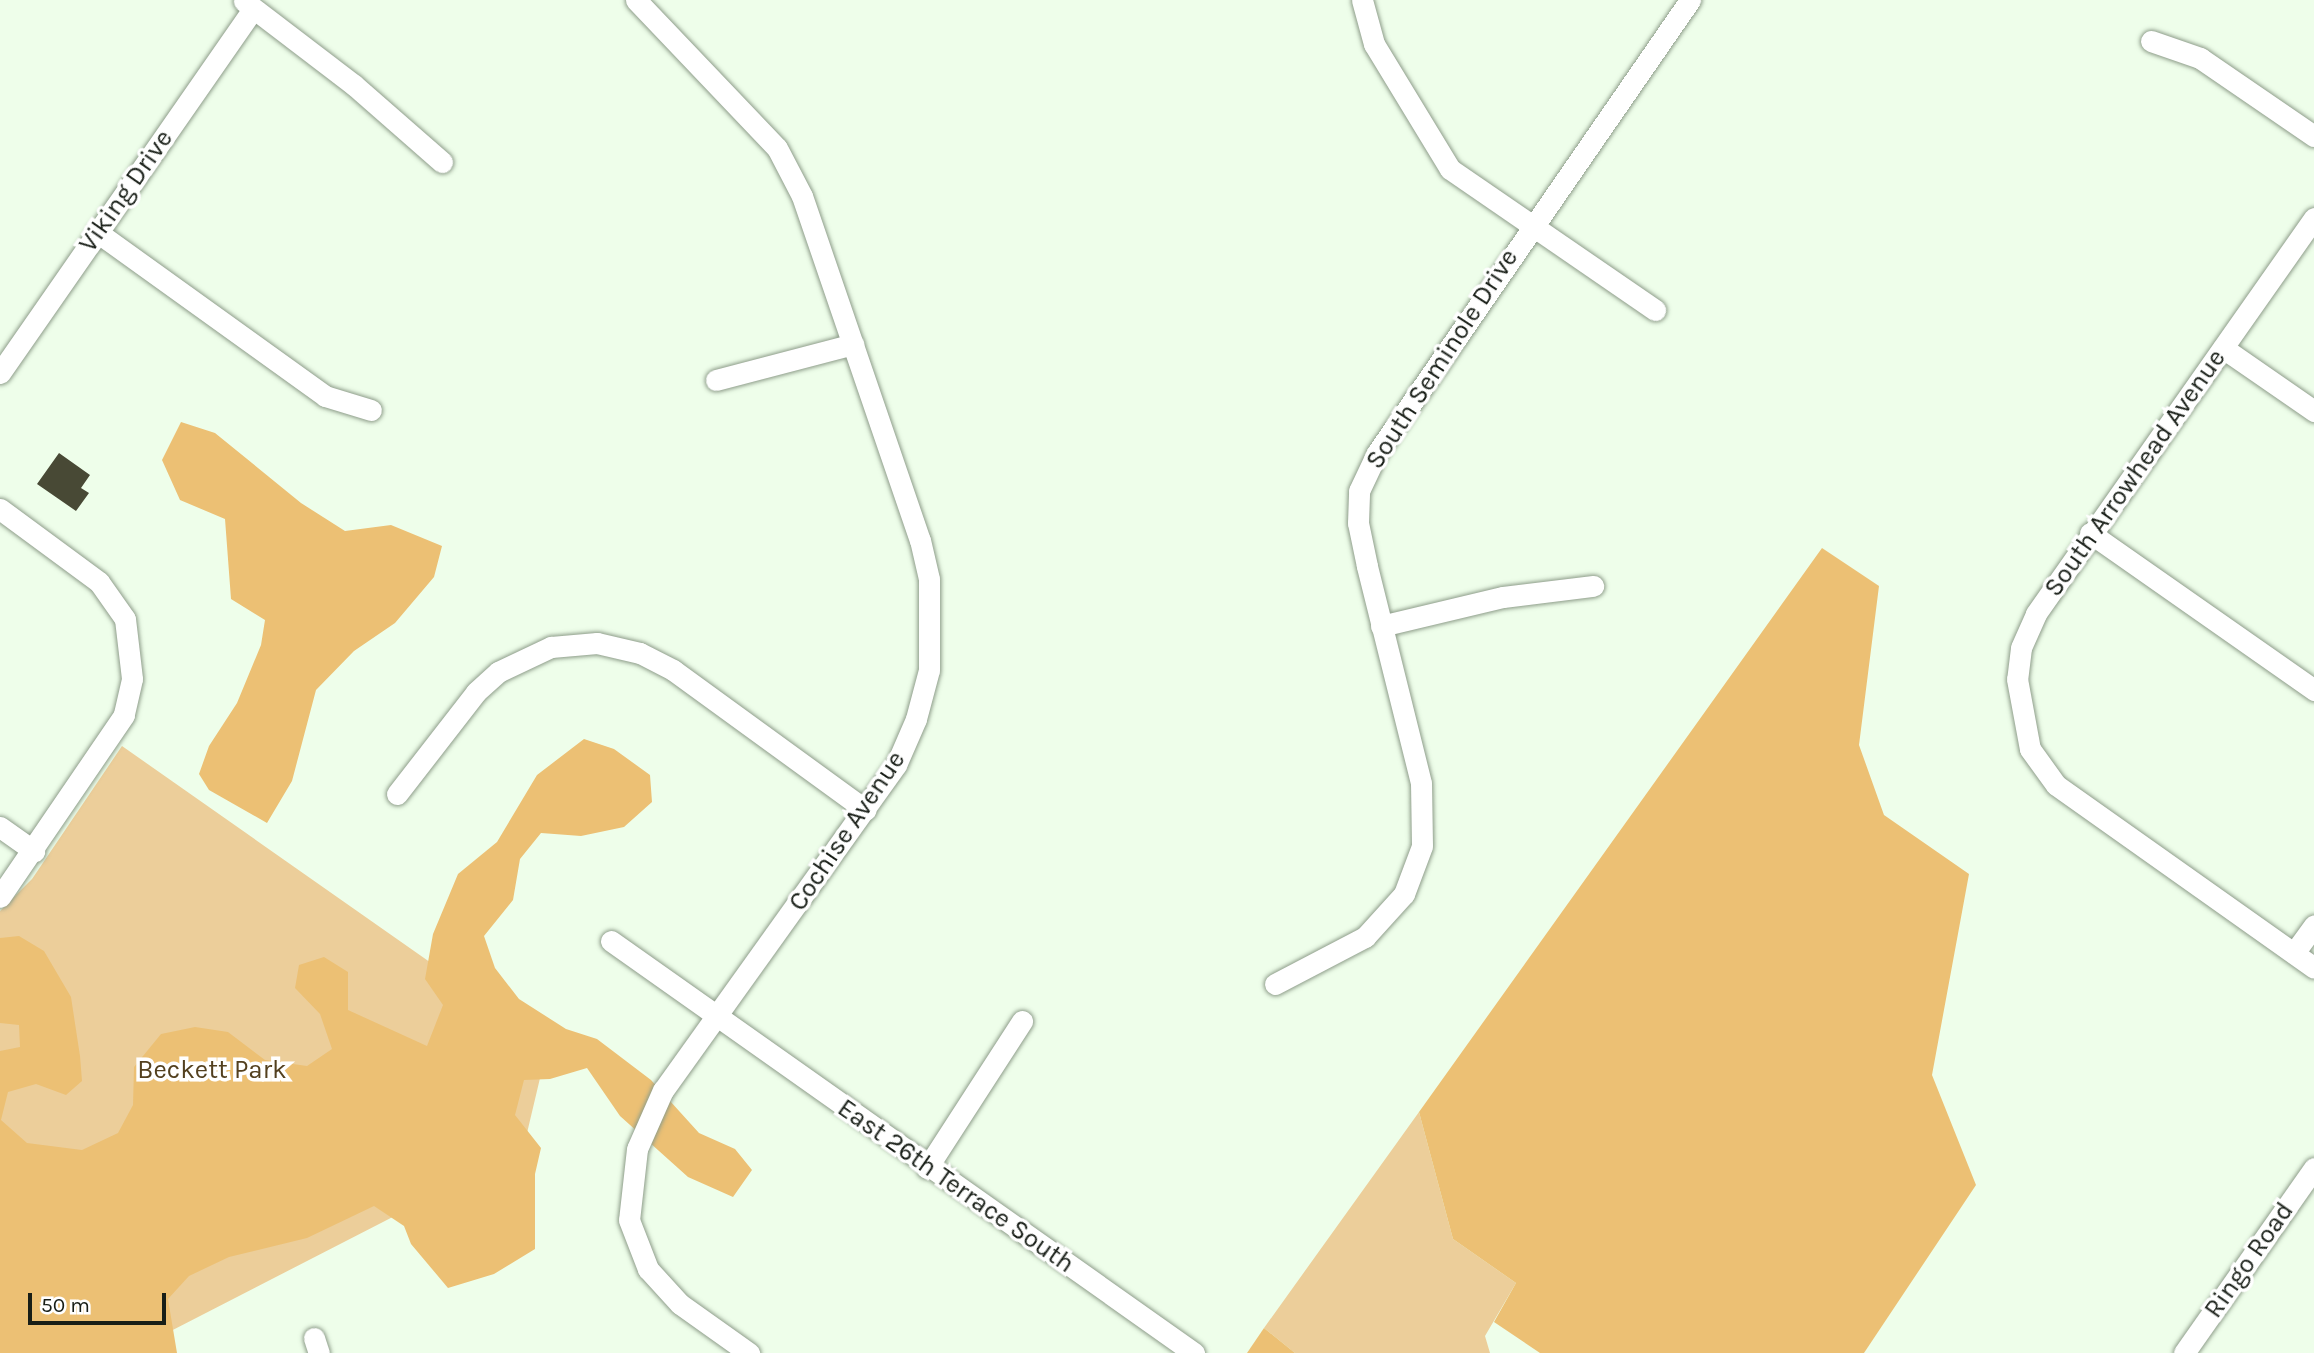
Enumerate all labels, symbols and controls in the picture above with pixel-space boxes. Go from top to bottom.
street label: Viking Drive [72,124,180,258]
street label: South Seminole Drive [1359,243,1525,475]
street label: South Arrowhead Avenue [2038,343,2232,603]
street label: Cochise Avenue [782,745,912,917]
park label: Beckett Park [137,1054,287,1086]
street label: East 26th Terrace South [832,1092,1080,1280]
street label: Ringo Road [2198,1196,2300,1324]
scale bar [32,1280,170,1324]
text: 50 m [41,1293,90,1317]

